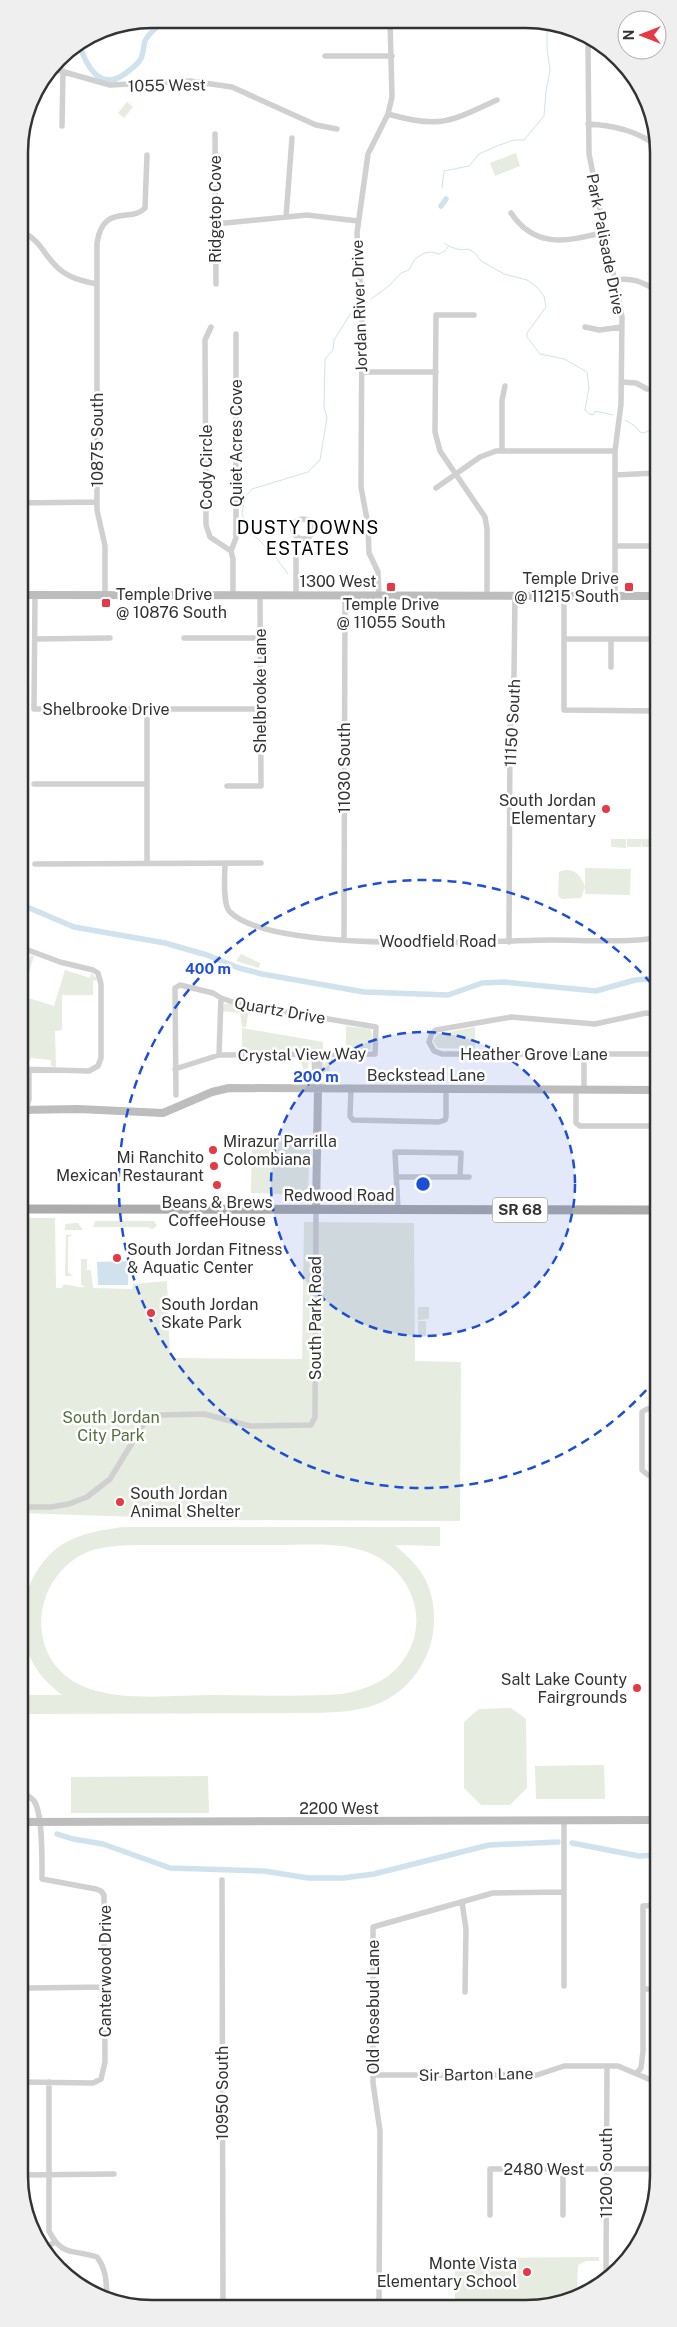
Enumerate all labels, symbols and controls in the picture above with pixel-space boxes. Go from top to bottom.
north arrow [617,10,667,60]
text: N [621,30,637,40]
street label: 1055 West [128,75,206,96]
street label: Ridgetop Cove [206,155,225,263]
street label: Park Palisade Drive [583,172,629,316]
street label: Jordan River Drive [348,239,371,373]
street label: Quiet Acres Cove [227,379,246,507]
street label: 10875 South [88,393,107,487]
street label: Cody Circle [197,424,216,510]
district label: DUSTY DOWNS ESTATES [237,517,379,559]
place label: Temple Drive @ 11215 South [514,569,619,606]
street label: 1300 West [299,572,377,591]
marker: Temple Drive @ 11055 South [385,581,397,593]
marker: Temple Drive @ 11215 South [623,581,635,593]
place label: Temple Drive @ 10876 South [116,585,227,622]
place label: Temple Drive @ 11055 South [337,595,445,632]
marker: Temple Drive @ 10876 South [100,597,112,609]
street label: Shelbrooke Lane [251,628,270,754]
street label: 11150 South [501,679,524,767]
street label: Shelbrooke Drive [42,700,170,719]
street label: 11030 South [335,723,354,813]
place label: South Jordan Elementary [499,791,596,828]
marker: South Jordan Elementary [600,803,612,815]
street label: Woodfield Road [379,932,497,951]
text: 400 m [185,960,231,977]
street label: Quartz Drive [233,993,327,1028]
street label: Crystal View Way [238,1044,367,1065]
street label: Heather Grove Lane [460,1045,608,1064]
street label: Beckstead Lane [367,1066,485,1085]
text: 200 m [293,1068,339,1085]
place label: Mirazur Parrilla Colombiana [223,1132,337,1169]
marker: Mirazur Parrilla Colombiana [207,1144,219,1156]
place label: Mi Ranchito Mexican Restaurant [56,1148,204,1185]
marker: Mi Ranchito Mexican Restaurant [208,1160,220,1172]
centre of rings [414,1175,432,1193]
marker: Beans & Brews CoffeeHouse [211,1179,223,1191]
street label: Redwood Road [284,1186,394,1205]
place label: Beans & Brews CoffeeHouse [161,1193,273,1230]
road number: SR 68 [492,1198,548,1222]
place label: South Jordan Fitness & Aquatic Center [127,1240,282,1277]
marker: South Jordan Fitness & Aquatic Center [111,1252,123,1264]
street label: South Park Road [306,1256,325,1380]
place label: South Jordan Skate Park [161,1295,258,1332]
marker: South Jordan Skate Park [145,1307,157,1319]
park label: South Jordan City Park [62,1408,160,1445]
place label: South Jordan Animal Shelter [130,1484,241,1521]
marker: South Jordan Animal Shelter [114,1496,126,1508]
place label: Salt Lake County Fairgrounds [501,1670,627,1707]
marker: Salt Lake County Fairgrounds [631,1682,643,1694]
street label: 2200 West [299,1799,379,1818]
street label: Canterwood Drive [96,1905,115,2037]
street label: Old Rosebud Lane [364,1940,383,2074]
street label: 10950 South [213,2046,232,2140]
street label: Sir Barton Lane [418,2064,534,2085]
street label: 11200 South [597,2128,616,2218]
street label: 2480 West [504,2160,584,2179]
place label: Monte Vista Elementary School [377,2254,517,2291]
marker: Monte Vista Elementary School [521,2266,533,2278]

